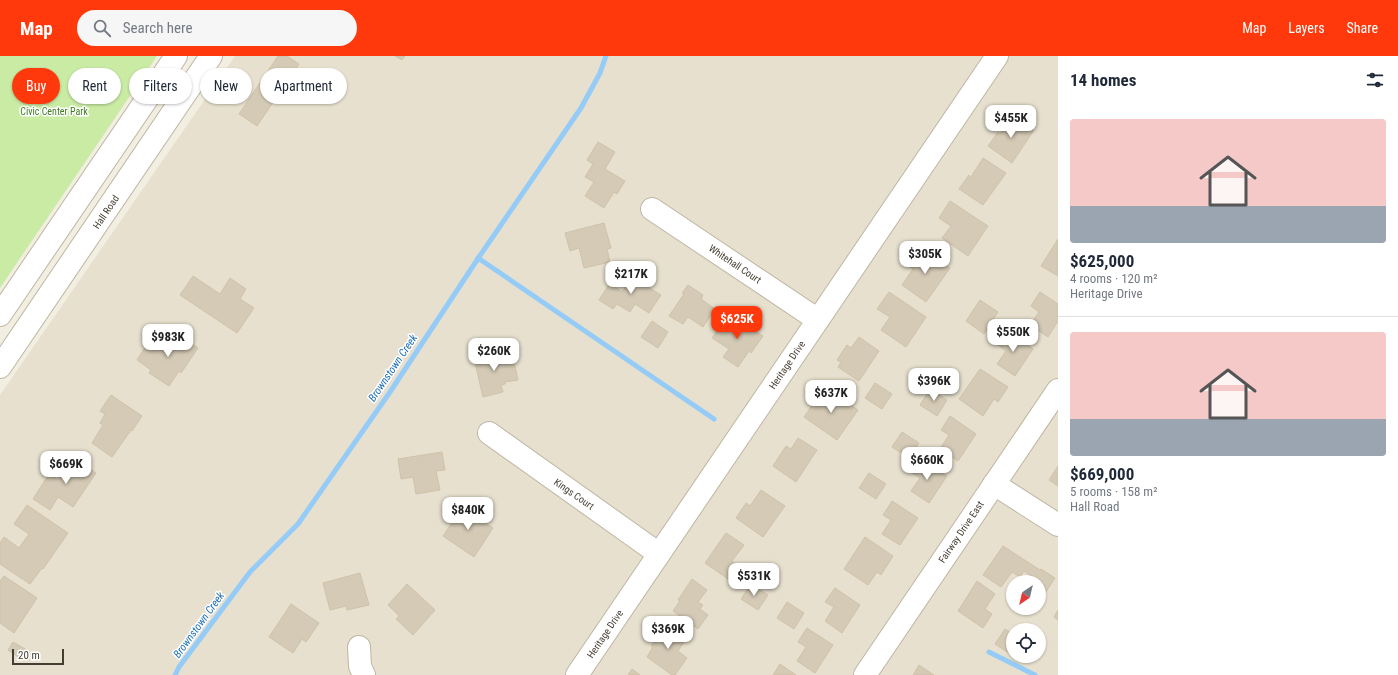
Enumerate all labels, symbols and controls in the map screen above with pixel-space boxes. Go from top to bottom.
search box [77,10,357,46]
text: Map [20,17,53,40]
icon: search [91,17,113,39]
text: Search here [123,19,193,37]
text: Map [1242,20,1266,36]
text: Layers [1288,20,1325,36]
text: Share [1347,20,1378,36]
chip: Buy [12,68,60,104]
chip: Rent [68,68,121,104]
chip: Filters [129,68,192,104]
chip: New [200,68,252,104]
chip: Apartment [260,68,347,104]
icon: filters [1364,69,1386,91]
text: 14 homes [1070,70,1136,90]
pin: $455K [983,105,1039,139]
park label: Civic Center Park [20,106,88,117]
text: $455K [994,110,1028,125]
icon: home [1192,145,1264,217]
street label: Hall Road [91,193,121,231]
pin: $305K [897,241,953,275]
street label: Whitehall Court [707,242,763,286]
text: $305K [908,246,942,261]
text: $625,000 [1070,251,1134,271]
pin: $217K [603,261,659,295]
text: $217K [614,266,648,281]
text: 4 rooms · 120 m² [1070,271,1157,286]
text: Heritage Drive [1070,286,1143,301]
pin: $625K [709,306,765,340]
text: $625K [720,311,754,326]
pin: $550K [985,319,1041,353]
pin: $983K [140,324,196,358]
text: $550K [996,324,1030,339]
text: $983K [151,329,185,344]
water label: Brownstown Creek [366,332,420,404]
pin: $260K [466,338,522,372]
street label: Heritage Drive [767,339,807,391]
text: $260K [477,343,511,358]
icon: home [1192,358,1264,430]
pin: $396K [906,368,962,402]
text: $396K [917,373,951,388]
pin: $637K [803,380,859,414]
text: $637K [814,385,848,400]
pin: $660K [899,447,955,481]
pin: $669K [38,451,94,485]
text: $660K [910,452,944,467]
text: $669K [49,456,83,471]
text: $669,000 [1070,464,1134,484]
street label: Kings Court [552,476,596,512]
text: 5 rooms · 158 m² [1070,484,1157,499]
pin: $840K [440,497,496,531]
street label: Fairway Drive East [936,499,986,565]
text: Hall Road [1070,499,1119,514]
text: $840K [451,502,485,517]
pin: $531K [726,563,782,597]
text: $531K [737,568,771,583]
north arrow [1006,575,1046,615]
map controls [1006,575,1046,663]
water label: Brownstown Creek [171,589,227,660]
street label: Heritage Drive [585,608,625,660]
pin: $369K [640,616,696,650]
text: $369K [651,621,685,636]
button: locate [1006,623,1046,663]
scale bar [12,647,64,666]
text: 20 m [18,649,40,662]

